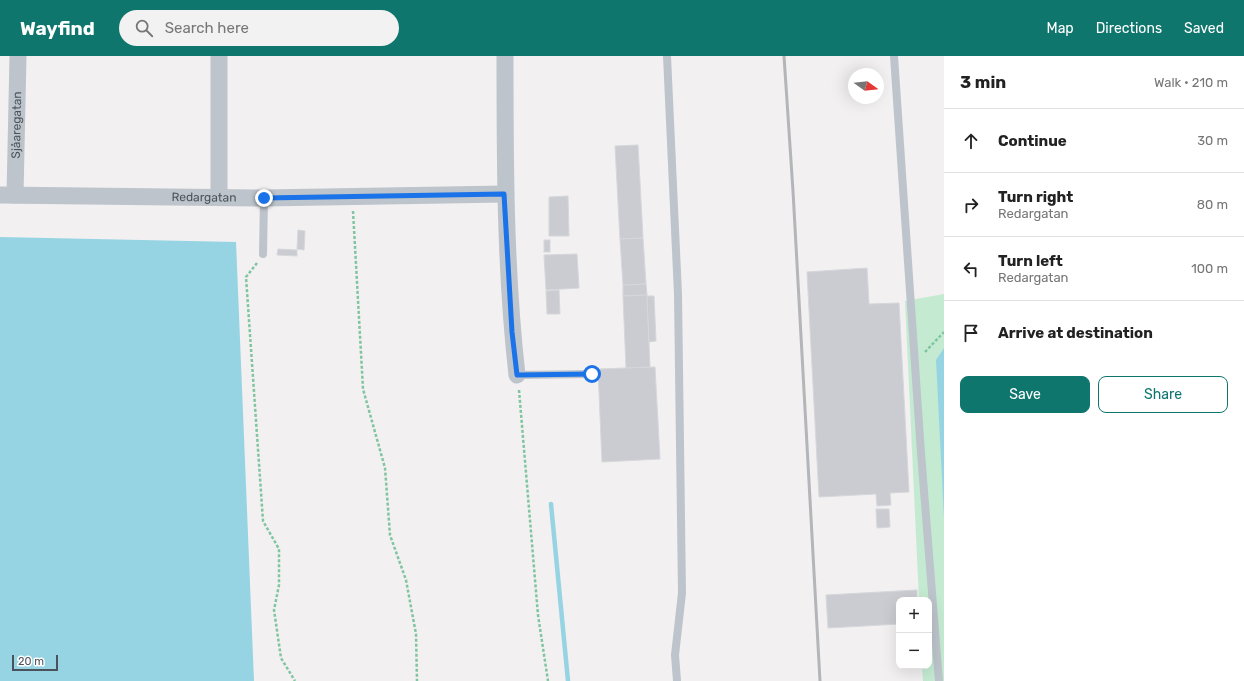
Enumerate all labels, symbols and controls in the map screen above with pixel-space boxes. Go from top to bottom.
search box [119,10,399,46]
text: Wayfind [20,17,95,40]
icon: search [133,17,155,39]
text: Search here [165,19,249,37]
text: Map [1047,20,1074,37]
text: Directions [1096,20,1162,37]
text: Saved [1184,20,1224,37]
north arrow [848,68,884,104]
text: 3 min [960,72,1006,92]
text: Walk · 210 m [1154,75,1228,90]
street label: Sjåaregatan [9,91,24,159]
icon: ahead [960,130,982,152]
text: Continue [998,132,1067,150]
text: 30 m [1197,133,1228,148]
text: Turn right [998,188,1073,206]
route end [255,189,273,207]
street label: Redargatan [171,190,237,205]
icon: right [960,194,982,216]
text: 80 m [1197,197,1228,212]
text: Redargatan [998,206,1068,221]
text: Turn left [998,252,1063,270]
icon: left [960,258,982,280]
text: 100 m [1191,261,1228,276]
text: Redargatan [998,270,1068,285]
icon: arrive [960,322,982,344]
text: Arrive at destination [998,324,1153,342]
route start [583,365,601,383]
button: Save [960,376,1090,413]
button: Share [1098,376,1228,413]
map controls [896,597,932,669]
button: + [896,597,932,633]
button: − [896,633,932,669]
scale bar [12,653,58,672]
text: 20 m [18,655,44,668]

